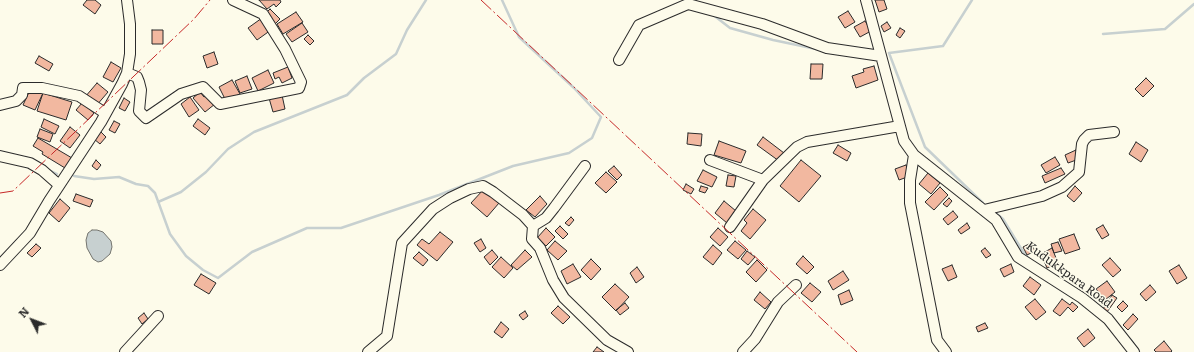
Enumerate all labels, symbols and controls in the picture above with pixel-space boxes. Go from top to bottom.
street label: Kudukkpara Road [1023,239,1115,311]
north arrow [12,300,52,340]
text: N [14,303,32,321]

